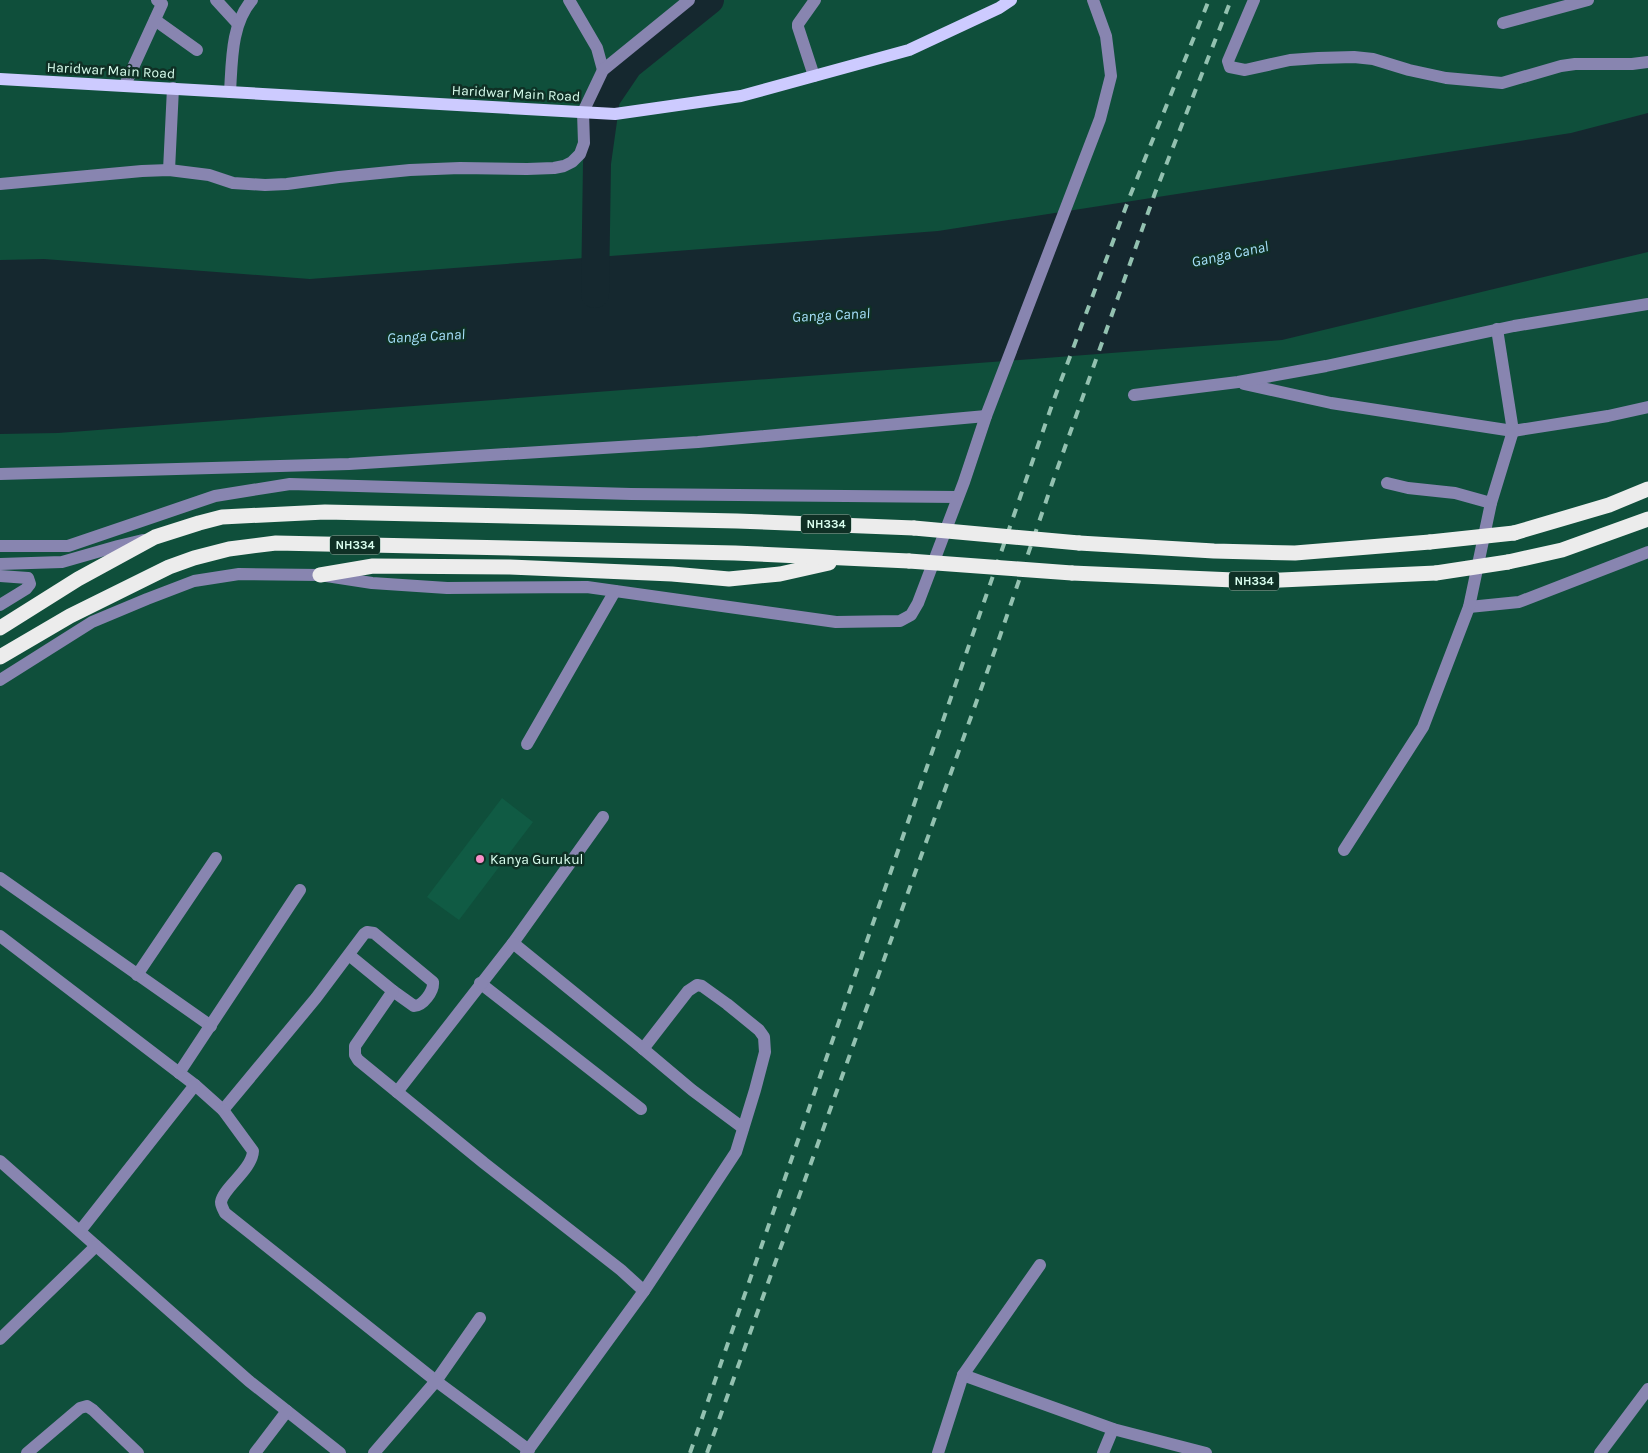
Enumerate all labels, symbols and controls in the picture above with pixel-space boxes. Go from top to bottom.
street label: Haridwar Main Road [46,59,176,82]
street label: Haridwar Main Road [451,82,581,105]
water label: Ganga Canal [1190,237,1270,271]
water label: Ganga Canal [792,304,871,326]
water label: Ganga Canal [387,325,466,347]
road number: NH334 [801,514,851,534]
road number: NH334 [330,536,380,554]
road number: NH334 [1229,572,1279,590]
place label: Kanya Gurukul [490,851,584,868]
marker: Kanya Gurukul [474,853,486,865]

